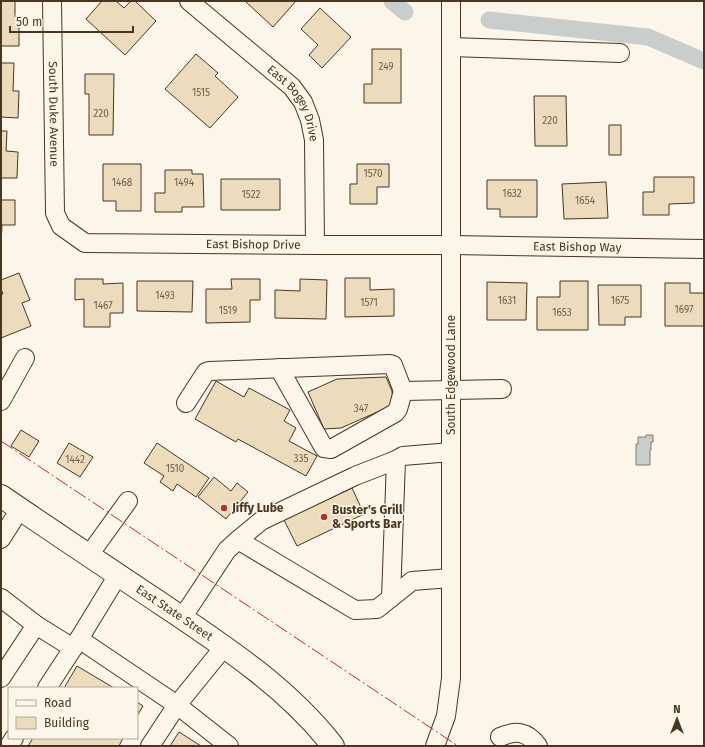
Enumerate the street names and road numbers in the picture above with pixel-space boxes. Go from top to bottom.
street label: South Duke Avenue [46,61,61,167]
street label: East Bogey Drive [264,62,321,143]
street label: East Bishop Drive [206,237,301,252]
street label: East Bishop Way [533,239,622,255]
street label: South Edgewood Lane [444,315,458,435]
street label: East State Street [133,582,216,644]

